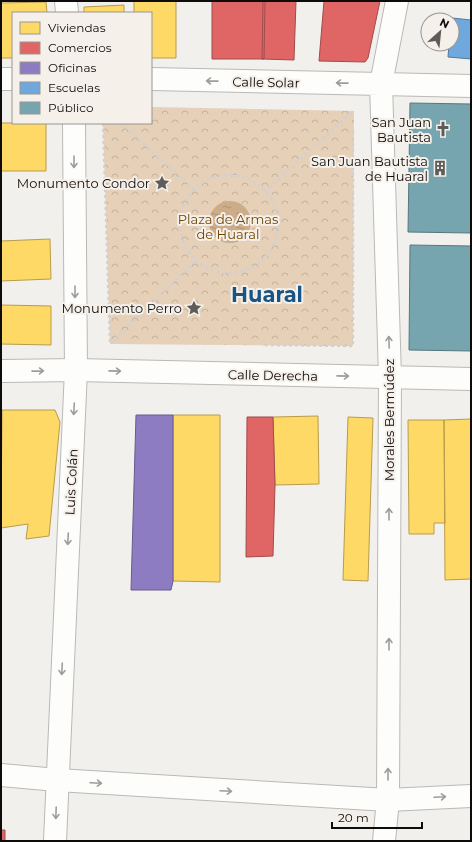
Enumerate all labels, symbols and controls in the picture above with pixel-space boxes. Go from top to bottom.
legend [12,12,152,124]
north arrow [420,12,460,52]
text: N [437,15,452,31]
text: Viviendas [48,20,106,35]
text: Comercios [48,40,112,55]
text: Oficinas [48,60,97,75]
street label: Calle Solar [232,73,300,91]
one-way arrow [206,77,219,84]
one-way arrow [336,79,349,87]
text: Escuelas [48,80,100,95]
text: Público [48,100,93,115]
place label: San Juan Bautista [371,114,431,145]
church icon: San Juan Bautista [434,120,452,138]
place label: San Juan Bautista de Huaral [311,153,428,184]
one-way arrow [70,155,78,168]
building icon: San Juan Bautista de Huaral [431,159,449,177]
place icon: Monumento Condor [153,174,171,192]
place label: Monumento Condor [17,175,150,191]
park label: Plaza de Armas de Huaral [178,211,278,242]
district label: Huaral [231,282,303,307]
one-way arrow [71,285,79,298]
place icon: Monumento Perro [185,299,203,317]
place label: Monumento Perro [62,300,182,316]
one-way arrow [385,336,393,349]
street label: Morales Bermúdez [381,358,397,481]
street label: Calle Derecha [228,366,318,384]
one-way arrow [31,367,44,375]
one-way arrow [108,367,121,375]
one-way arrow [336,372,349,380]
one-way arrow [70,402,78,415]
street label: Luis Colán [61,448,81,516]
one-way arrow [385,508,393,521]
one-way arrow [64,532,72,545]
one-way arrow [385,638,393,651]
one-way arrow [59,662,66,675]
one-way arrow [384,768,392,781]
one-way arrow [89,779,102,786]
one-way arrow [219,787,232,794]
one-way arrow [433,794,446,801]
scale bar [332,804,422,830]
one-way arrow [52,806,60,819]
text: 20 m [338,810,369,825]

